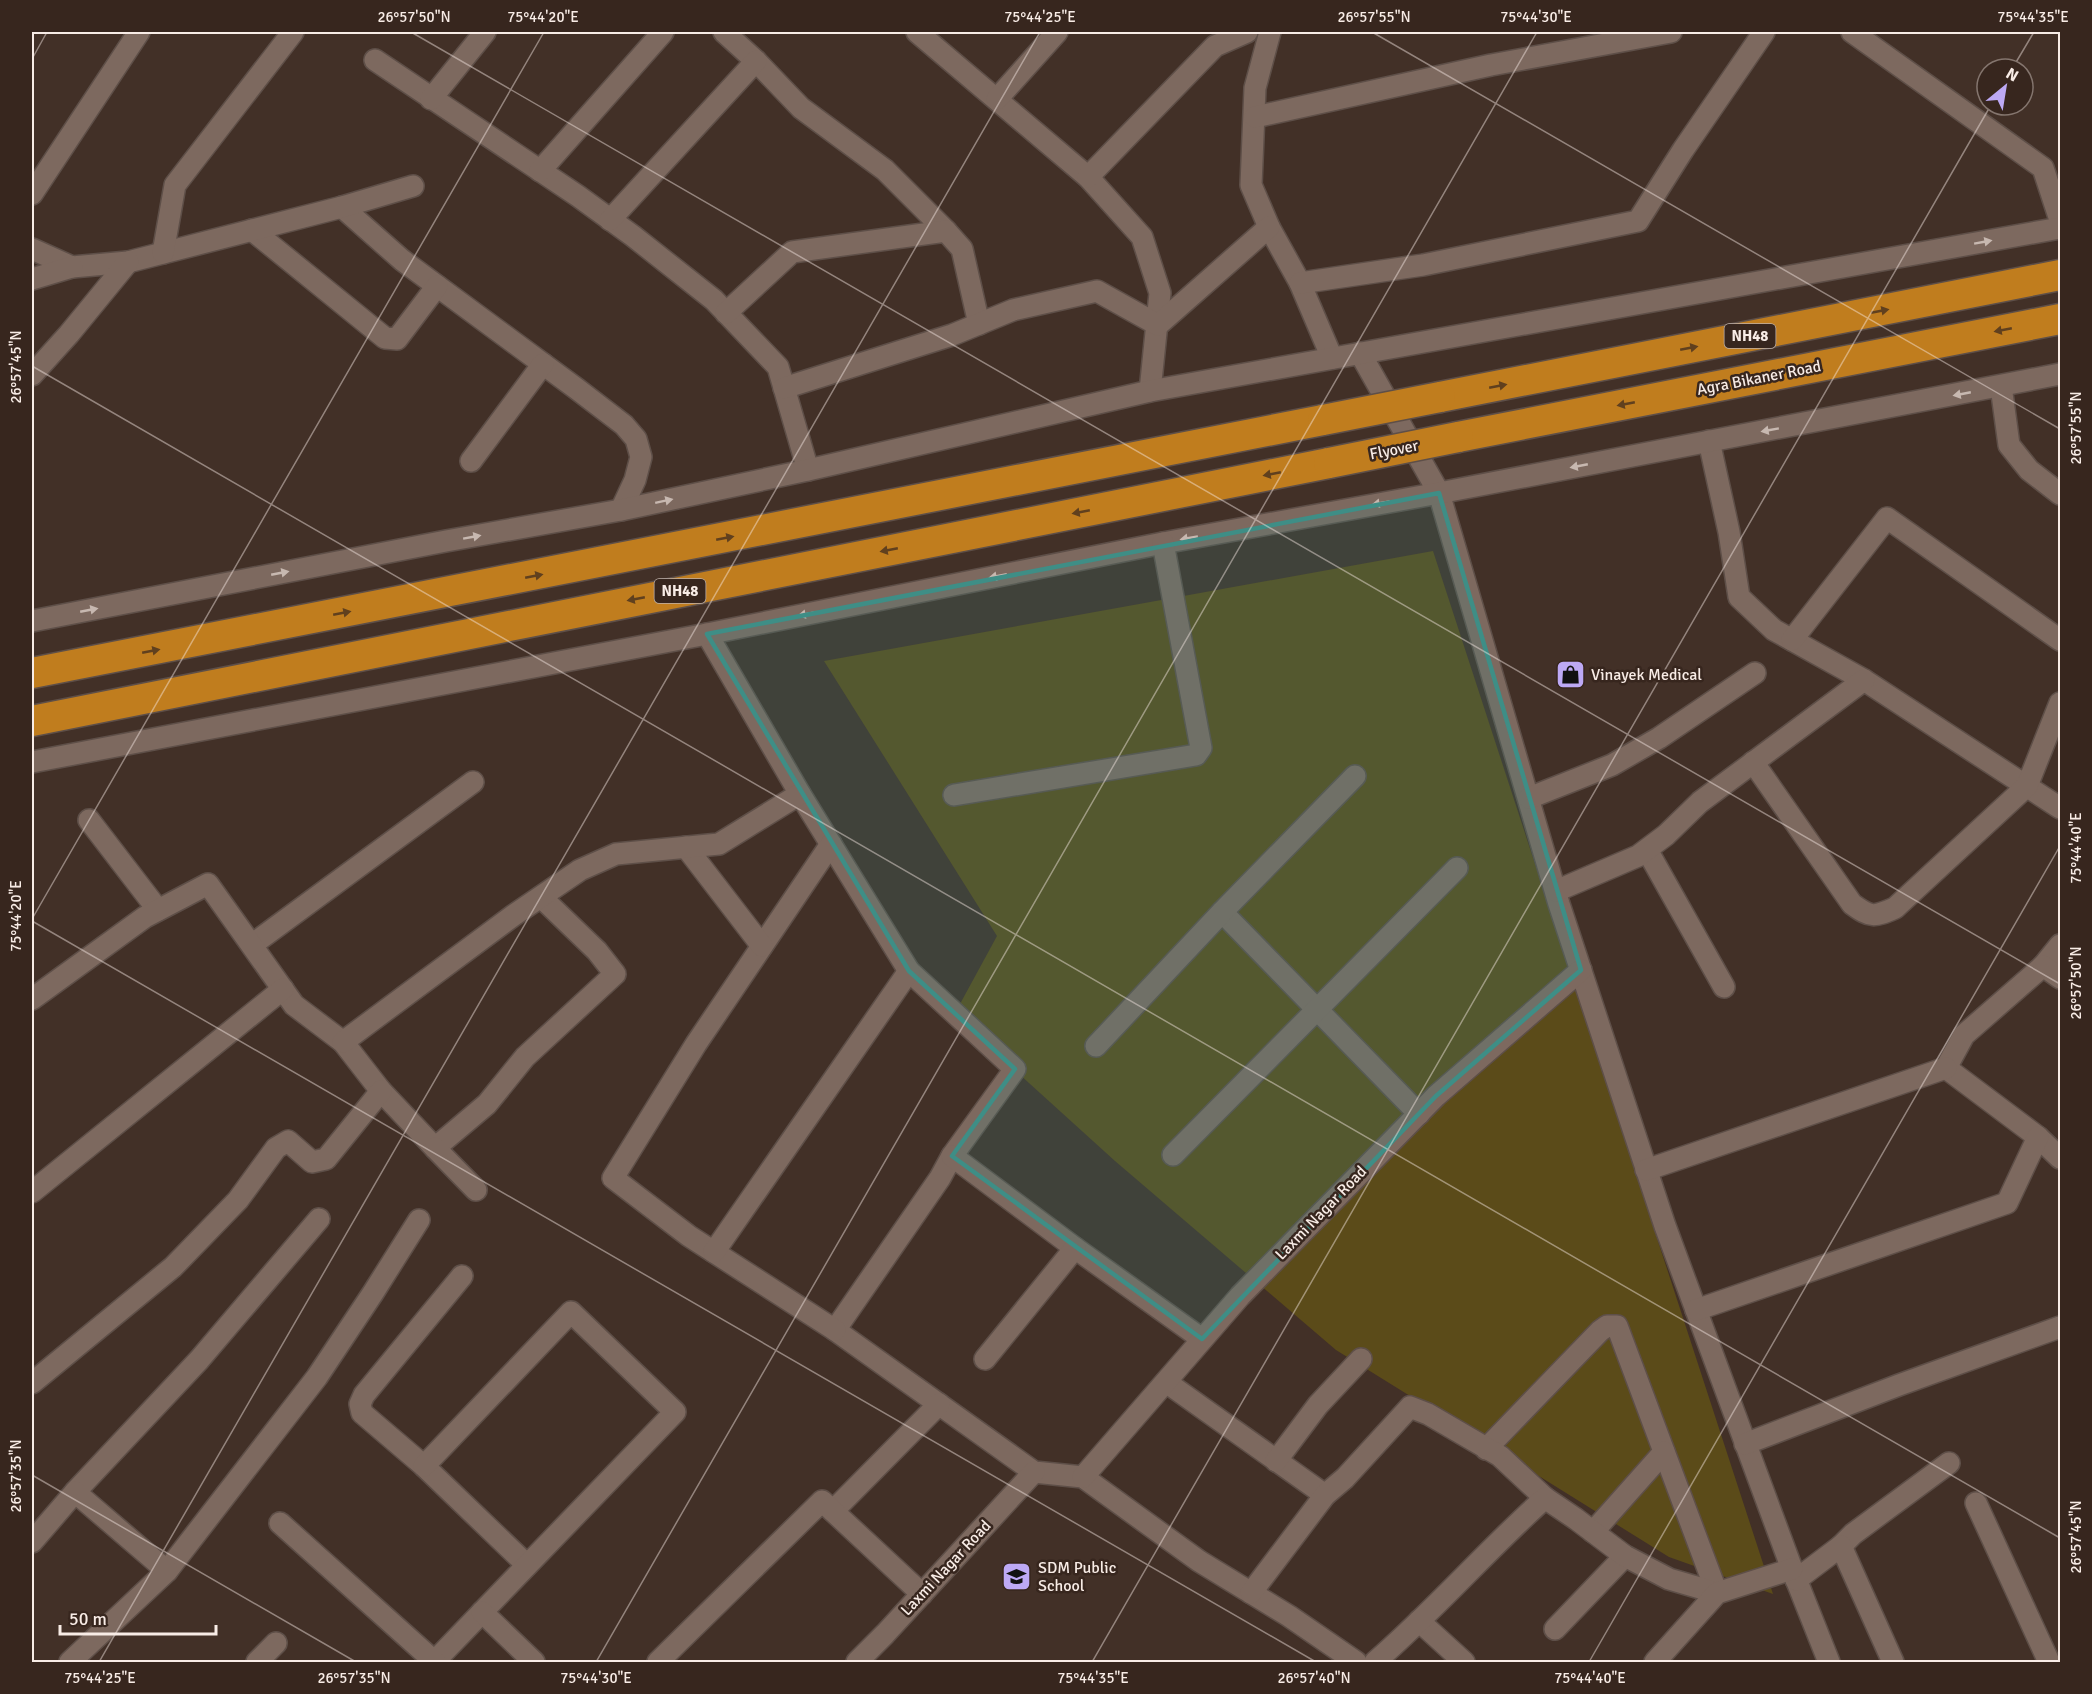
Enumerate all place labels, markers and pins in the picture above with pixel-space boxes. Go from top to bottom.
shop icon: Vinayek Medical [1554,659,1586,691]
place label: Vinayek Medical [1591,665,1702,685]
place label: SDM Public School [1038,1558,1116,1596]
school or university icon: SDM Public School [1001,1561,1033,1593]

